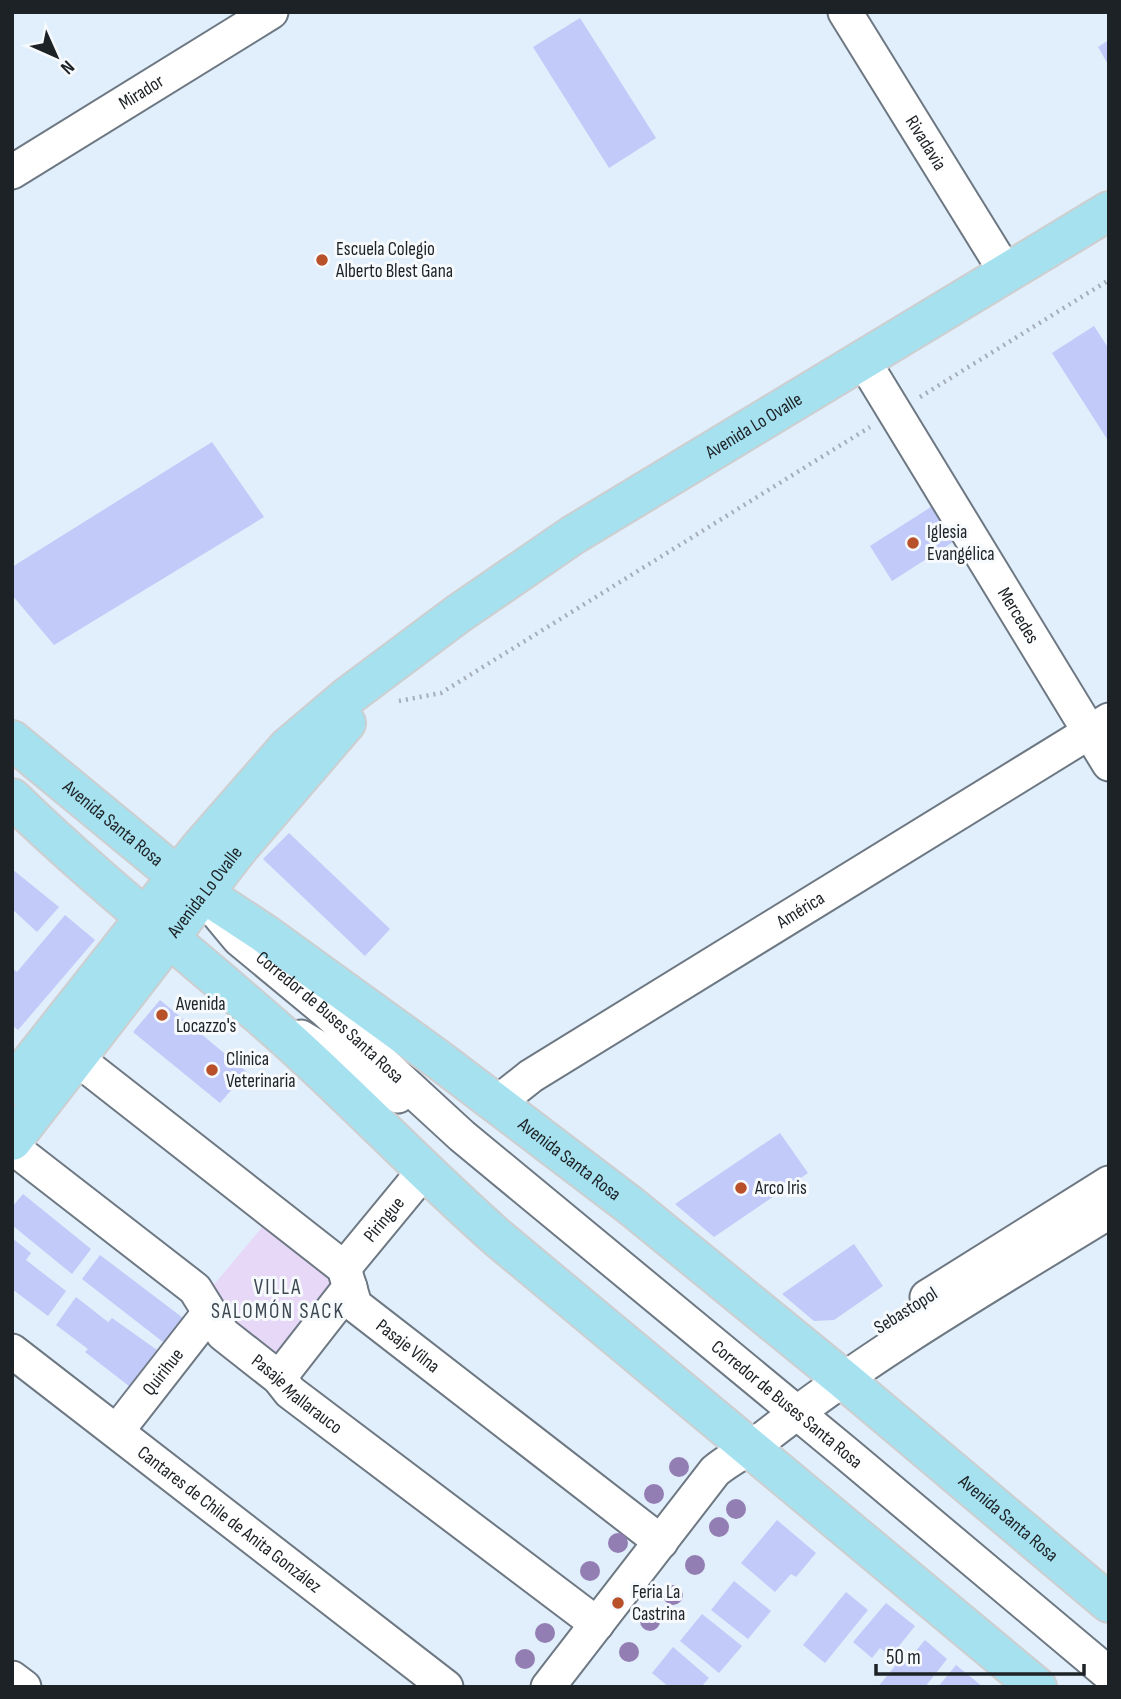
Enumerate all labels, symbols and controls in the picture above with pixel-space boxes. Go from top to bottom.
north arrow [21,21,91,91]
text: N [55,55,79,79]
street label: Mirador [115,69,169,115]
street label: Rivadavia [900,111,952,175]
place label: Escuela Colegio Alberto Blest Gana [335,238,453,283]
marker: Escuela Colegio Alberto Blest Gana [314,252,330,268]
street label: Avenida Lo Ovalle [700,388,806,464]
place label: Iglesia Evangélica [927,521,995,566]
marker: Iglesia Evangélica [905,535,921,551]
street label: Mercedes [993,583,1044,648]
street label: Avenida Santa Rosa [58,775,168,871]
street label: Avenida Lo Ovalle [162,842,247,943]
street label: América [772,887,829,934]
street label: Corredor de Buses Santa Rosa [251,946,409,1088]
place label: Avenida Locazzo's [175,993,237,1038]
marker: Avenida Locazzo's [154,1007,170,1023]
place label: Clinica Veterinaria [226,1048,296,1093]
marker: Clinica Veterinaria [204,1062,220,1078]
street label: Avenida Santa Rosa [513,1112,625,1206]
place label: Arco Iris [754,1177,807,1200]
marker: Arco Iris [733,1180,749,1196]
street label: Piringue [359,1192,409,1247]
district label: VILLA SALOMÓN SACK [211,1275,345,1324]
street label: Sebastopol [870,1283,942,1339]
street label: Pasaje Vilna [371,1314,444,1378]
street label: Corredor de Buses Santa Rosa [707,1335,867,1473]
street label: Quirihue [138,1344,189,1400]
street label: Pasaje Mallarauco [247,1349,347,1439]
street label: Cantares de Chile de Anita González [133,1441,326,1598]
street label: Avenida Santa Rosa [953,1469,1063,1567]
place label: Feria La Castrina [632,1581,685,1626]
marker: Feria La Castrina [610,1595,626,1611]
scale bar [876,1632,1084,1676]
text: 50 m [886,1645,921,1670]

